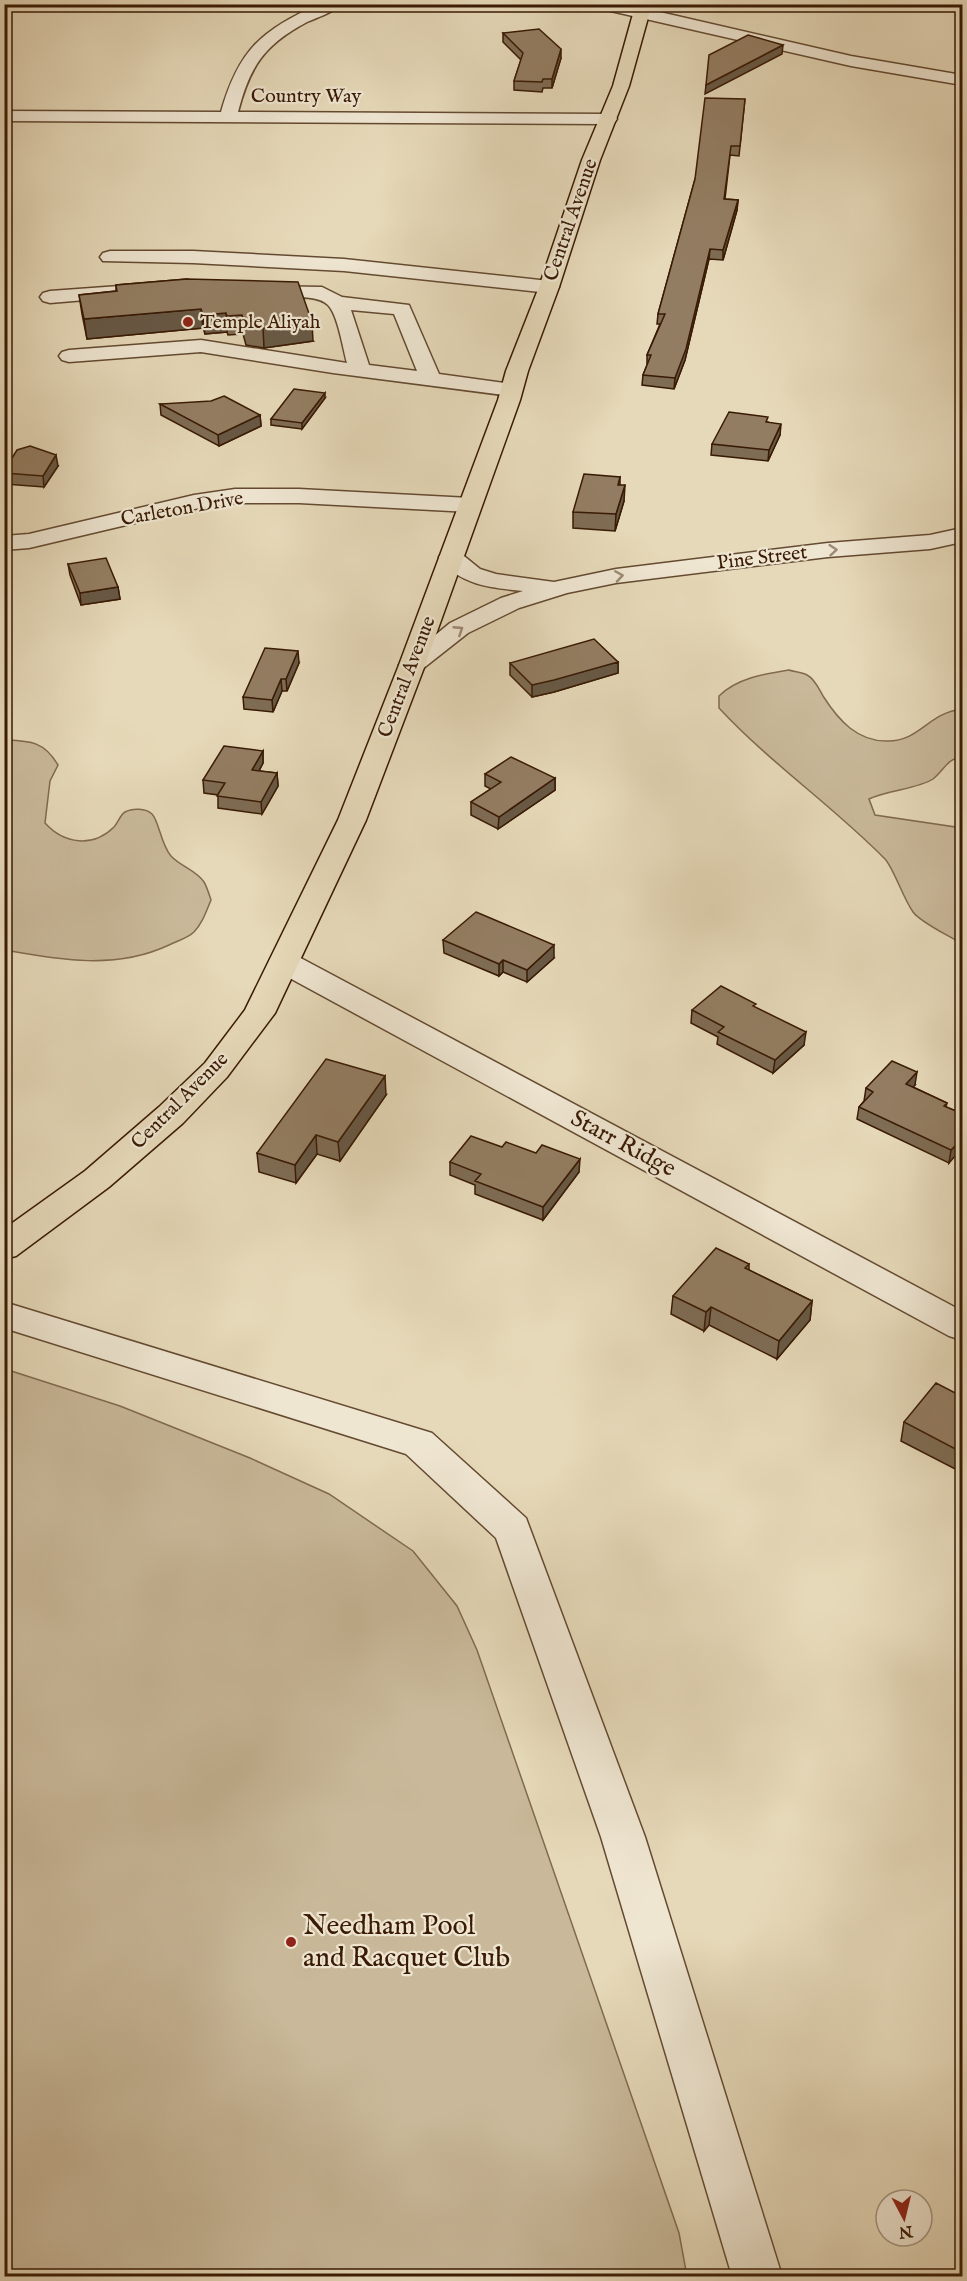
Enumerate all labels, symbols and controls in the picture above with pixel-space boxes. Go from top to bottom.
street label: Country Way [251,84,361,109]
street label: Central Avenue [538,155,604,285]
place label: Temple Aliyah [200,310,321,335]
marker: Temple Aliyah [181,315,195,329]
street label: Carleton Drive [119,486,245,532]
street label: Pine Street [715,540,809,576]
one-way arrow [829,544,838,557]
one-way arrow [614,570,623,582]
street label: Central Avenue [372,613,442,741]
one-way arrow [452,626,463,637]
street label: Central Avenue [126,1047,234,1155]
street label: Starr Ridge [565,1103,681,1185]
place label: Needham Pool and Racquet Club [303,1909,510,1976]
marker: Needham Pool and Racquet Club [284,1935,298,1949]
north arrow [874,2188,934,2248]
text: N [897,2220,915,2242]

